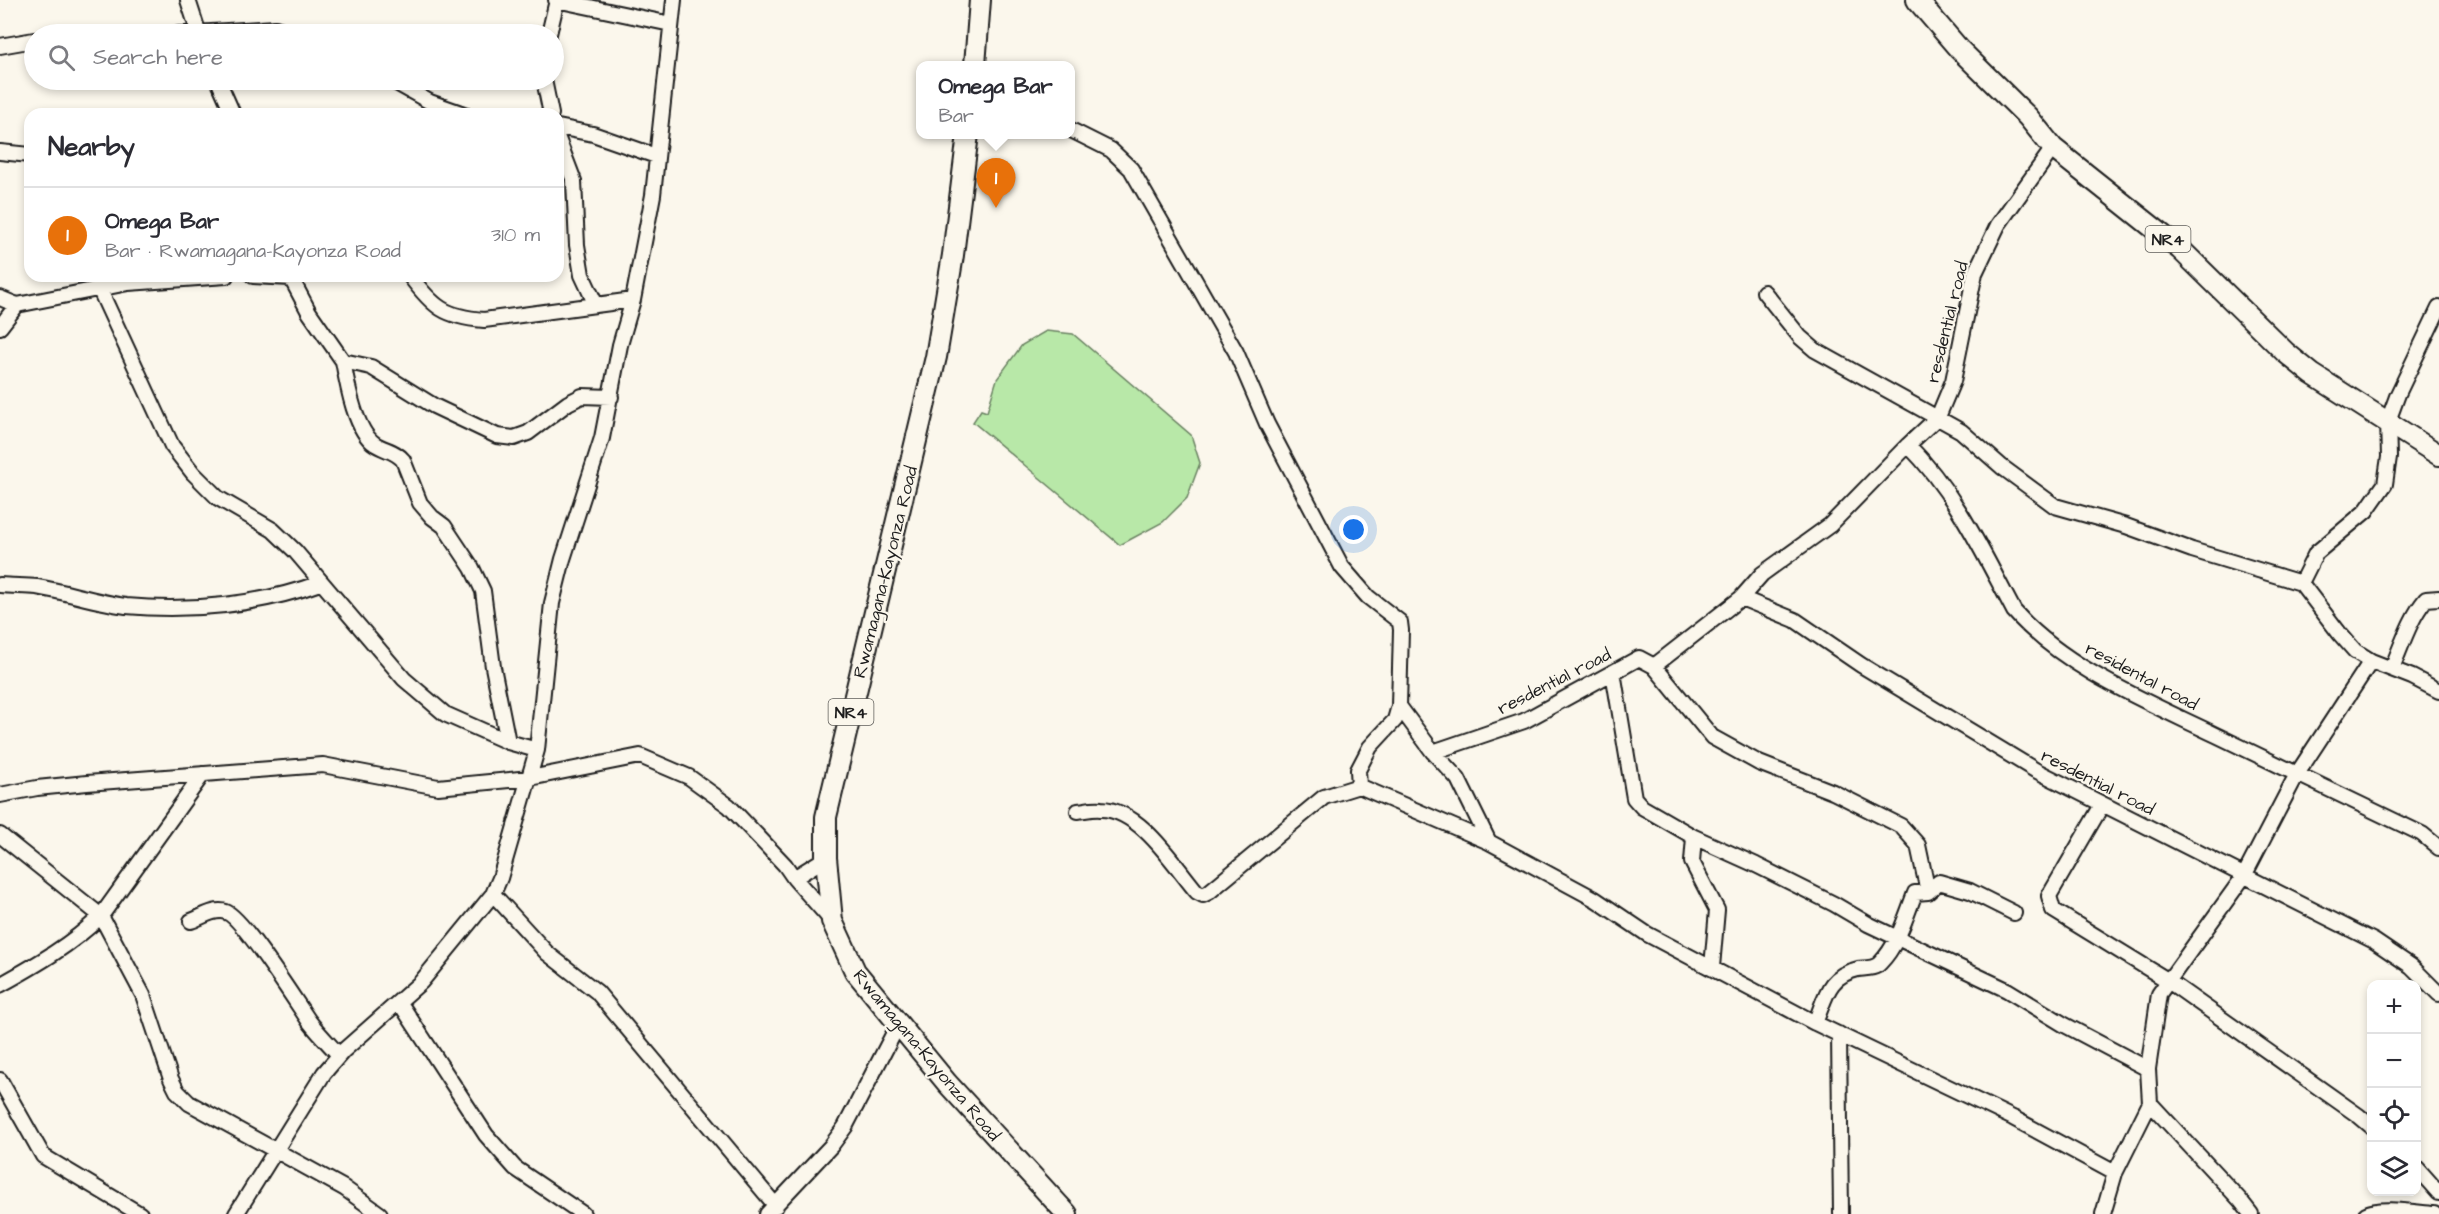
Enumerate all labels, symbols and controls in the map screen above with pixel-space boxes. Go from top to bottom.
search box [24,24,564,90]
icon: search [45,41,78,74]
text: Search here [93,42,223,73]
popup [916,61,1075,139]
text: Omega Bar [938,71,1053,102]
text: Bar [938,102,974,130]
text: Nearby [48,129,135,165]
pin: 1 [976,158,1016,208]
text: Omega Bar [105,206,219,237]
text: 1 [66,221,69,249]
text: 310 m [491,221,540,249]
road number: NR4 [2146,226,2190,252]
text: Bar · Rwamagana-Kayonza Road [105,237,401,265]
street label: resdential road [1920,259,1975,385]
street label: Rwamagana-Kayonza Road [847,464,925,681]
your location [1339,515,1368,544]
street label: residental road [2081,636,2203,717]
street label: resdential road [1493,642,1615,721]
road number: NR4 [828,699,874,725]
street label: resdential road [2037,743,2159,822]
street label: Rwamagana-Kayonza Road [846,964,1006,1147]
map controls [2367,980,2421,1196]
button: + [2367,980,2421,1034]
button: − [2367,1034,2421,1088]
button: locate [2367,1088,2421,1142]
button: layers [2367,1142,2421,1196]

